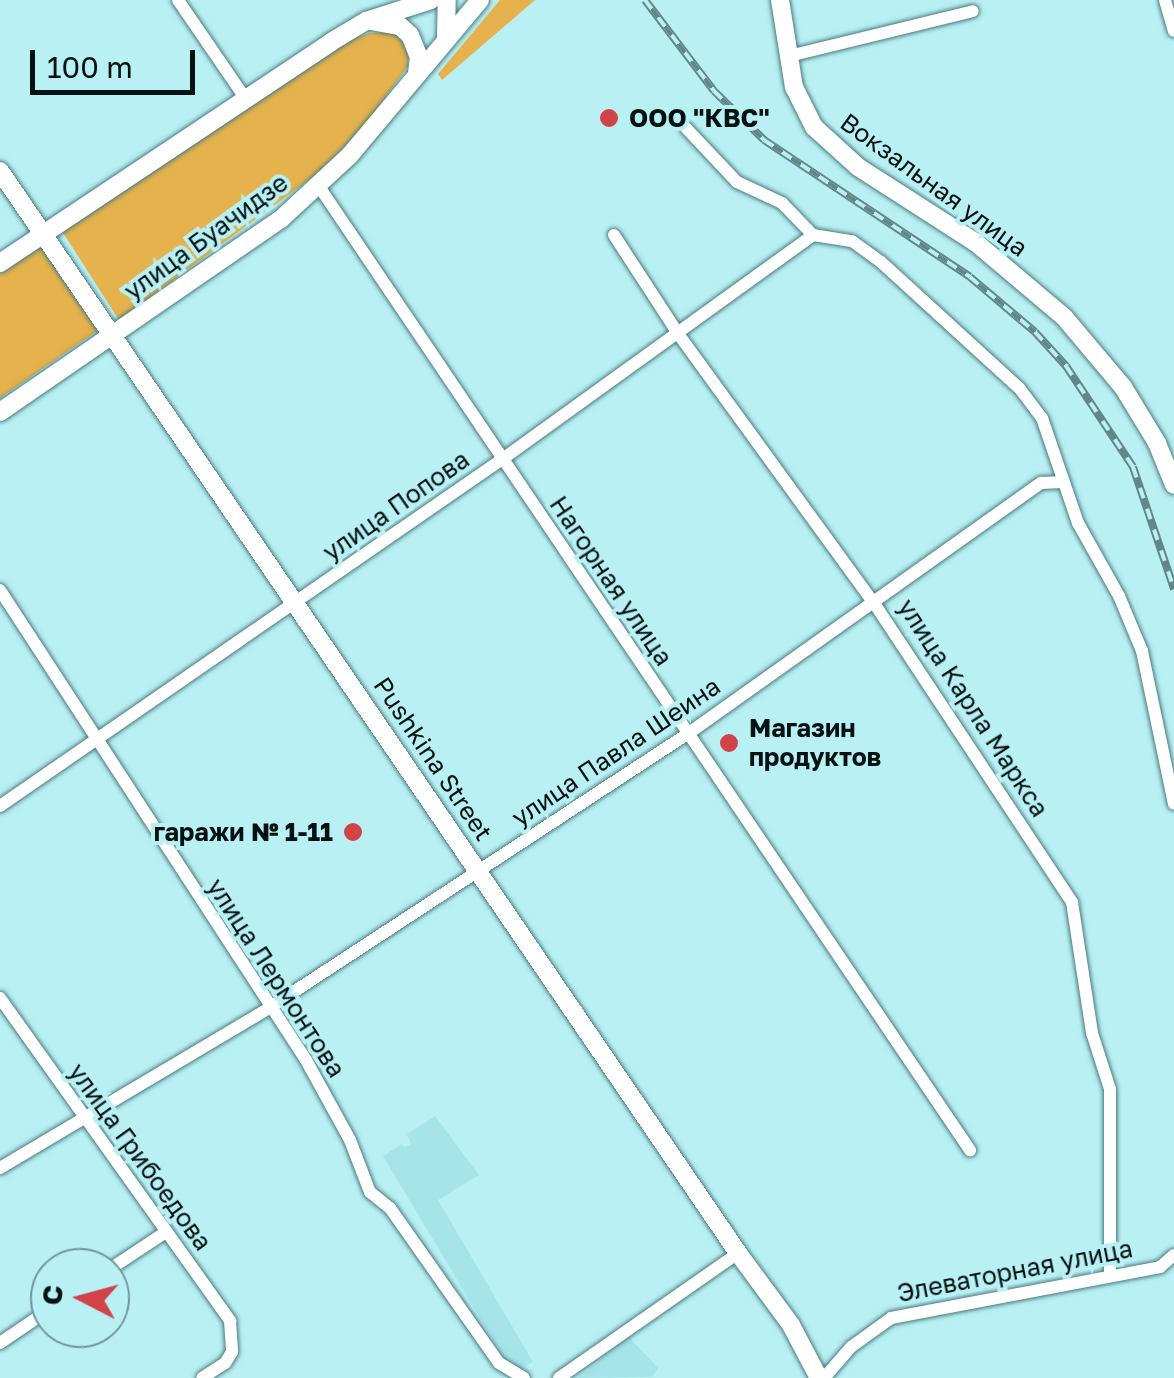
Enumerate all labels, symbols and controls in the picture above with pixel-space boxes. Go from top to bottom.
scale bar [35,30,200,92]
text: 100 m [47,49,133,85]
place label: ООО "КВС" [629,103,770,133]
marker: ООО "КВС" [598,107,620,129]
street label: Вокзальная улица [835,107,1033,263]
street label: улица Буачидзе [118,168,294,306]
street label: улица Попова [317,445,475,567]
street label: Нагорная улица [543,491,679,671]
street label: улица Карла Маркса [891,593,1055,823]
street label: улица Павла Шеина [506,671,726,833]
street label: Pushkina Street [367,672,499,846]
place label: Магазин продуктов [749,714,881,773]
marker: Магазин продуктов [718,732,740,754]
place label: гаражи № 1-11 [154,817,333,847]
marker: гаражи № 1-11 [342,821,364,843]
street label: улица Лермонтова [201,873,351,1083]
street label: улица Грибоедова [62,1058,218,1256]
street label: Элеваторная улица [895,1233,1135,1309]
north arrow [30,1248,130,1348]
text: С [34,1283,69,1307]

